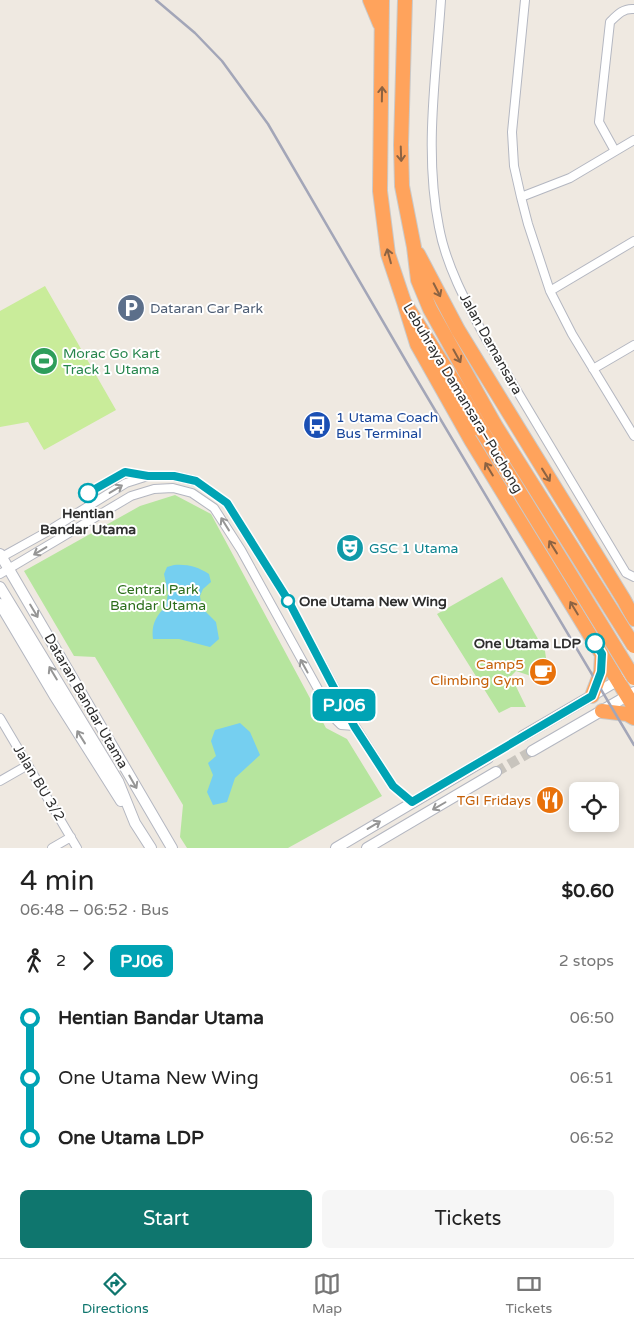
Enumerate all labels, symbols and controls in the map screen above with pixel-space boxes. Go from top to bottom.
one-way arrow [377,86,387,102]
one-way arrow [396,146,406,162]
one-way arrow [384,248,394,264]
one-way arrow [433,282,442,297]
street label: Jalan Damansara [456,290,526,398]
parking icon: Dataran Car Park [116,293,146,323]
place label: Dataran Car Park [150,300,264,317]
street label: Lebuhraya Damansara–Puchong [399,300,527,496]
place label: Morac Go Kart Track 1 Utama [63,345,161,378]
sports icon: Morac Go Kart Track 1 Utama [29,346,59,376]
one-way arrow [452,349,462,363]
place label: 1 Utama Coach Bus Terminal [336,409,438,442]
bus stop icon: 1 Utama Coach Bus Terminal [302,410,332,440]
one-way arrow [484,462,495,476]
one-way arrow [541,468,551,482]
marker: Hentian Bandar Utama [78,483,98,503]
one-way arrow [109,484,123,494]
place label: Hentian Bandar Utama [40,505,136,538]
one-way arrow [219,518,229,532]
theatre icon: GSC 1 Utama [335,533,365,563]
place label: GSC 1 Utama [369,540,458,557]
one-way arrow [548,541,558,555]
one-way arrow [34,546,48,556]
park label: Central Park Bandar Utama [110,581,206,614]
place label: One Utama New Wing [299,593,447,610]
marker: One Utama New Wing [281,594,295,608]
one-way arrow [568,601,578,615]
one-way arrow [29,604,39,618]
street label: Dataran Bandar Utama [40,631,132,771]
marker: One Utama LDP [585,633,605,653]
place label: One Utama LDP [474,635,582,652]
place label: Camp5 Climbing Gym [430,656,524,689]
cafe icon: Camp5 Climbing Gym [528,657,558,687]
one-way arrow [299,659,309,674]
one-way arrow [47,667,57,681]
line badge: PJ06 [309,689,379,721]
text: PJ06 [322,694,366,716]
one-way arrow [76,731,86,745]
street label: Jalan BU 3/2 [10,742,68,824]
one-way arrow [128,774,138,789]
map controls [569,782,619,832]
button: locate [569,782,619,832]
restaurant icon: TGI Fridays [535,785,565,815]
place label: TGI Fridays [457,792,531,809]
one-way arrow [432,801,447,811]
one-way arrow [367,820,381,830]
text: 4 min [20,864,95,898]
text: $0.60 [562,880,614,902]
text: 06:48 – 06:52 · Bus [20,900,169,920]
icon: walk [20,947,48,975]
icon: forward [74,947,102,975]
text: PJ06 [120,950,163,972]
text: 2 [56,951,66,971]
text: 2 stops [559,951,614,971]
text: Hentian Bandar Utama [58,1007,264,1029]
text: 06:50 [570,1008,614,1028]
text: One Utama New Wing [58,1067,259,1089]
text: 06:51 [570,1068,614,1088]
text: One Utama LDP [58,1127,204,1149]
text: 06:52 [570,1128,614,1148]
button: Start [20,1190,312,1248]
button: Tickets [322,1190,614,1248]
tab: Directions [82,1270,149,1317]
tab: Map [312,1270,342,1317]
tab: Tickets [505,1270,552,1317]

